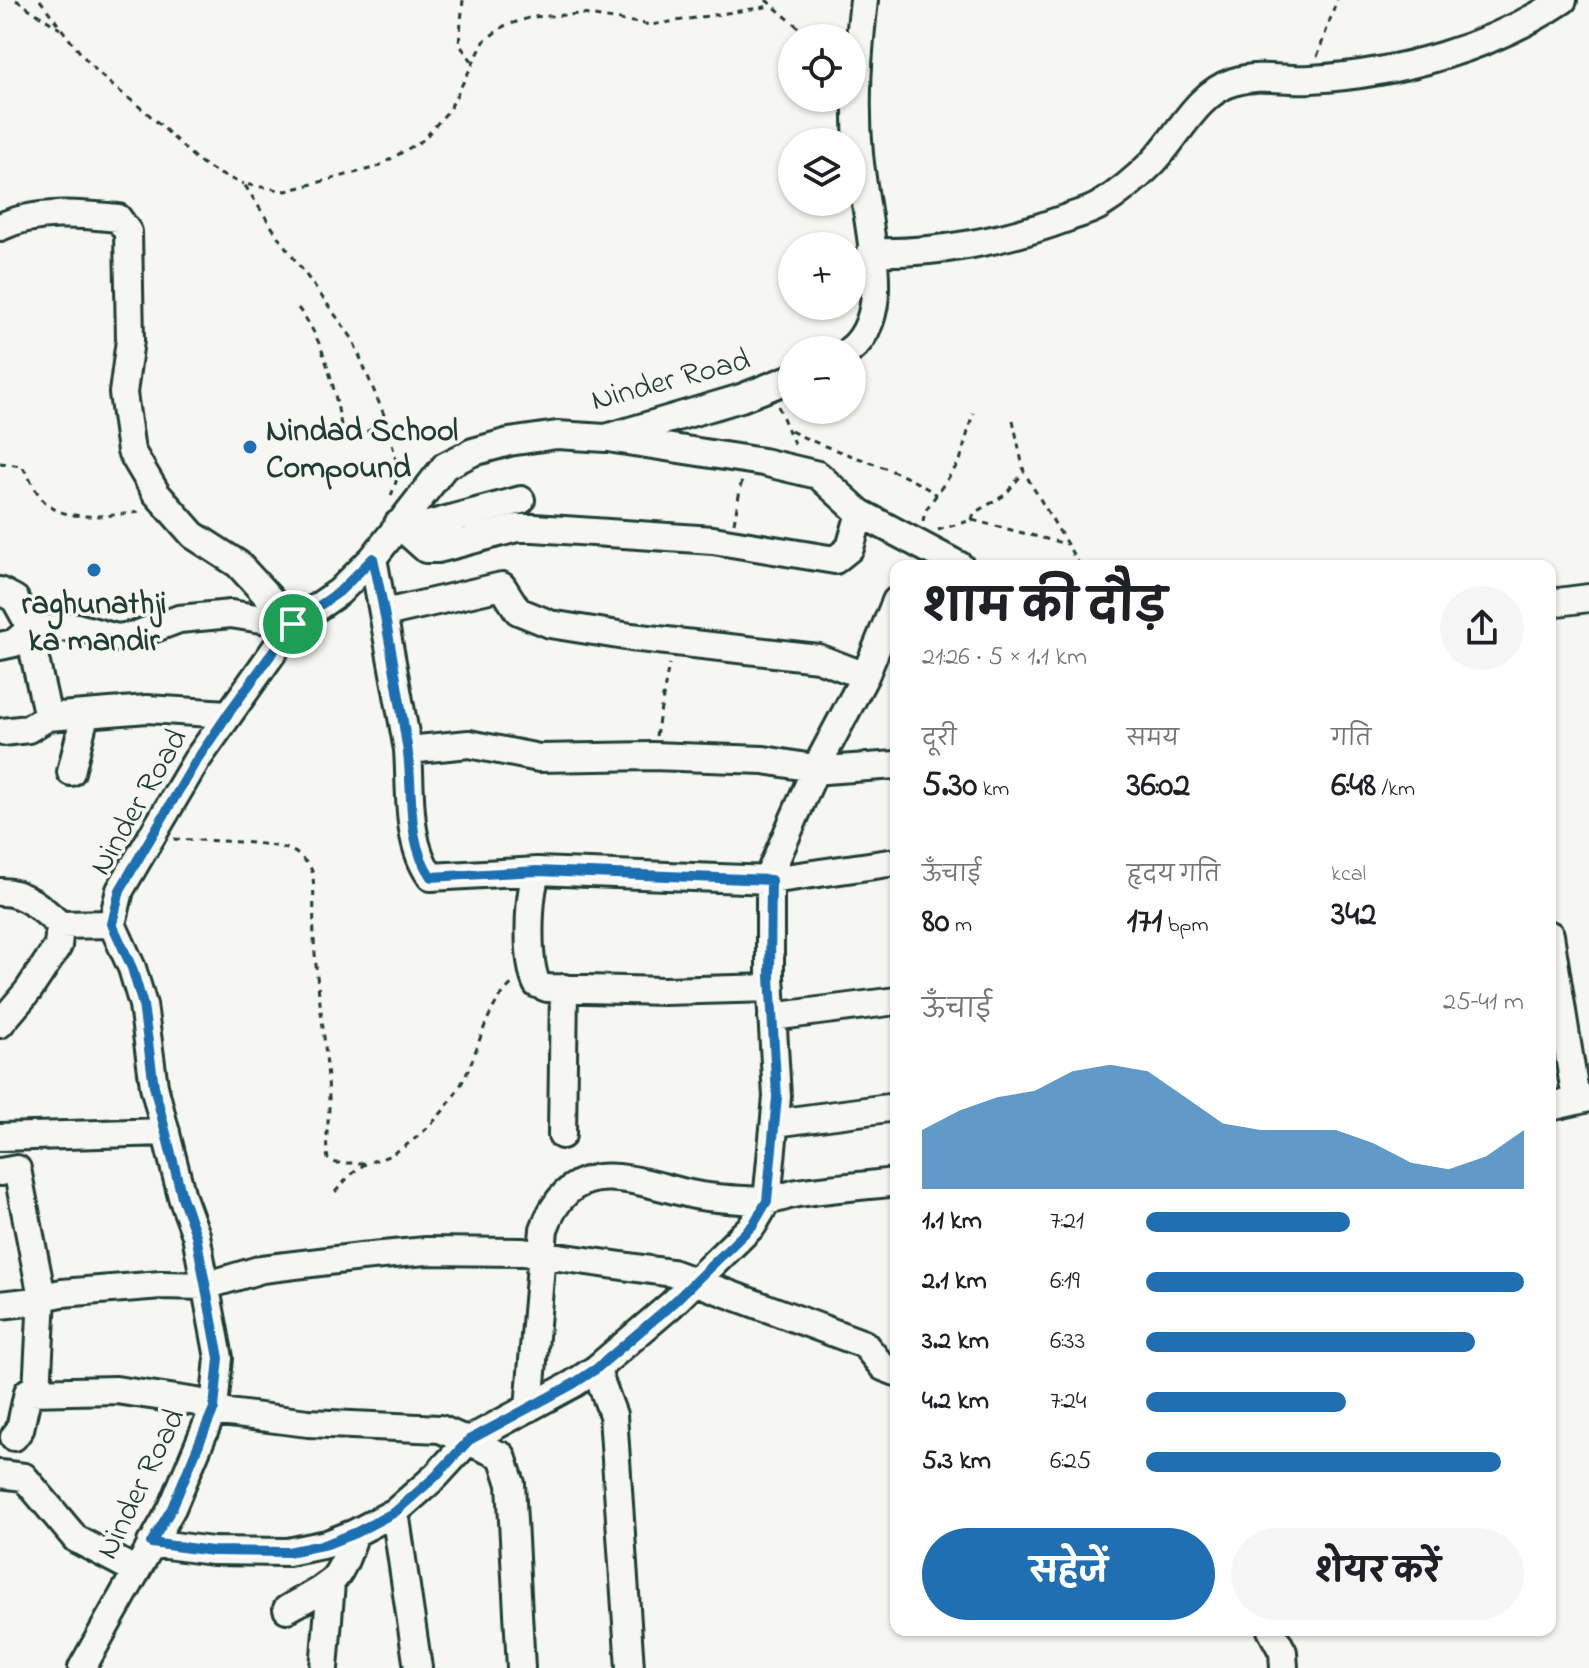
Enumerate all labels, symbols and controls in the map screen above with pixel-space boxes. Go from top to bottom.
map controls [778,24,866,424]
button: locate [778,24,866,112]
button: layers [778,128,866,216]
button: + [778,232,866,320]
button: − [778,336,866,424]
street label: Ninder Road [586,338,756,425]
place label: Nindad School Compound [266,409,458,493]
marker: Nindad School Compound [241,438,259,456]
marker: raghunathji ka mandir [85,561,103,579]
text: शाम की दौड़ [922,577,1167,641]
place label: raghunathji ka mandir [22,582,166,666]
button: share [1440,586,1524,670]
pin [259,590,327,658]
icon: arrive [271,602,315,646]
text: 21:26 · 5 × 1.1 km [922,639,1087,677]
street label: Ninder Road [79,720,201,885]
text: दूरी [922,724,957,756]
text: समय [1127,724,1179,756]
text: गति [1331,724,1371,756]
text: 5.30 [922,762,977,812]
text: 36:02 [1127,762,1190,812]
text: 6:48 [1331,762,1376,812]
text: km [977,774,1009,806]
text: /km [1376,774,1415,806]
text: kcal [1331,859,1366,891]
text: ऊँचाई [922,860,981,892]
text: हृदय गति [1127,860,1220,892]
text: 342 [1331,891,1376,941]
text: 80 [922,898,949,948]
text: 171 [1127,898,1162,948]
text: m [949,910,972,942]
text: bpm [1162,910,1208,942]
text: 25–41 m [1443,984,1524,1022]
text: ऊँचाई [922,992,992,1030]
text: 1.1 km [922,1203,982,1241]
text: 7:21 [1050,1203,1084,1241]
text: 2.1 km [922,1263,987,1301]
text: 6:19 [1050,1263,1080,1301]
text: 3.2 km [922,1323,989,1361]
text: 6:33 [1050,1323,1085,1361]
text: 4.2 km [922,1383,989,1421]
text: 7:24 [1050,1383,1087,1421]
street label: Ninder Road [85,1401,199,1568]
text: 5.3 km [922,1443,991,1481]
text: 6:25 [1050,1443,1091,1481]
button: सहेजें [922,1528,1215,1620]
button: शेयर करें [1231,1528,1524,1620]

